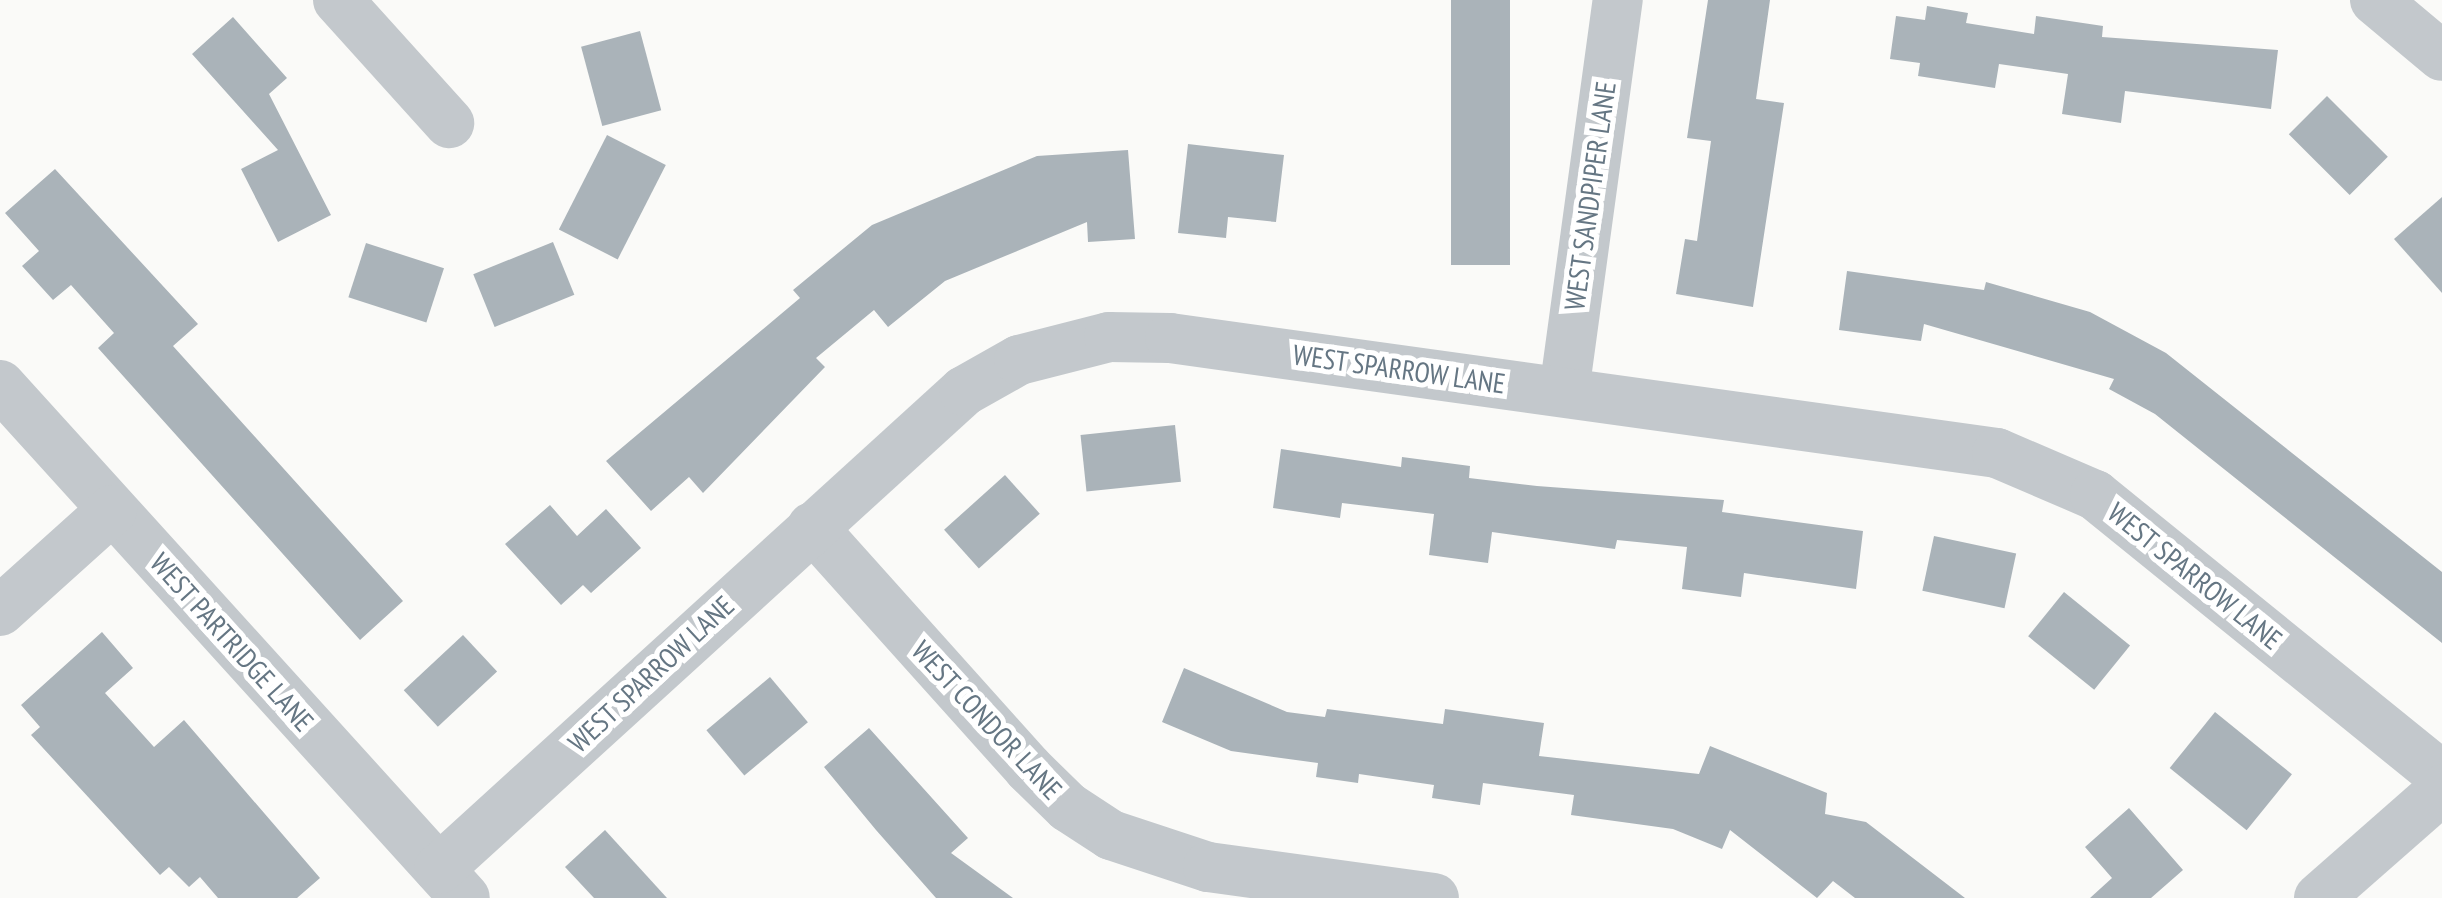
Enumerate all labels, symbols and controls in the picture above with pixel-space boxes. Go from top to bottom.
street label: WEST SANDPIPER LANE [1557,79,1623,313]
street label: WEST SPARROW LANE [1290,337,1508,401]
street label: WEST SPARROW LANE [2101,495,2289,657]
street label: WEST PARTRIDGE LANE [143,546,321,738]
street label: WEST SPARROW LANE [561,588,741,760]
street label: WEST CONDOR LANE [905,633,1069,807]

